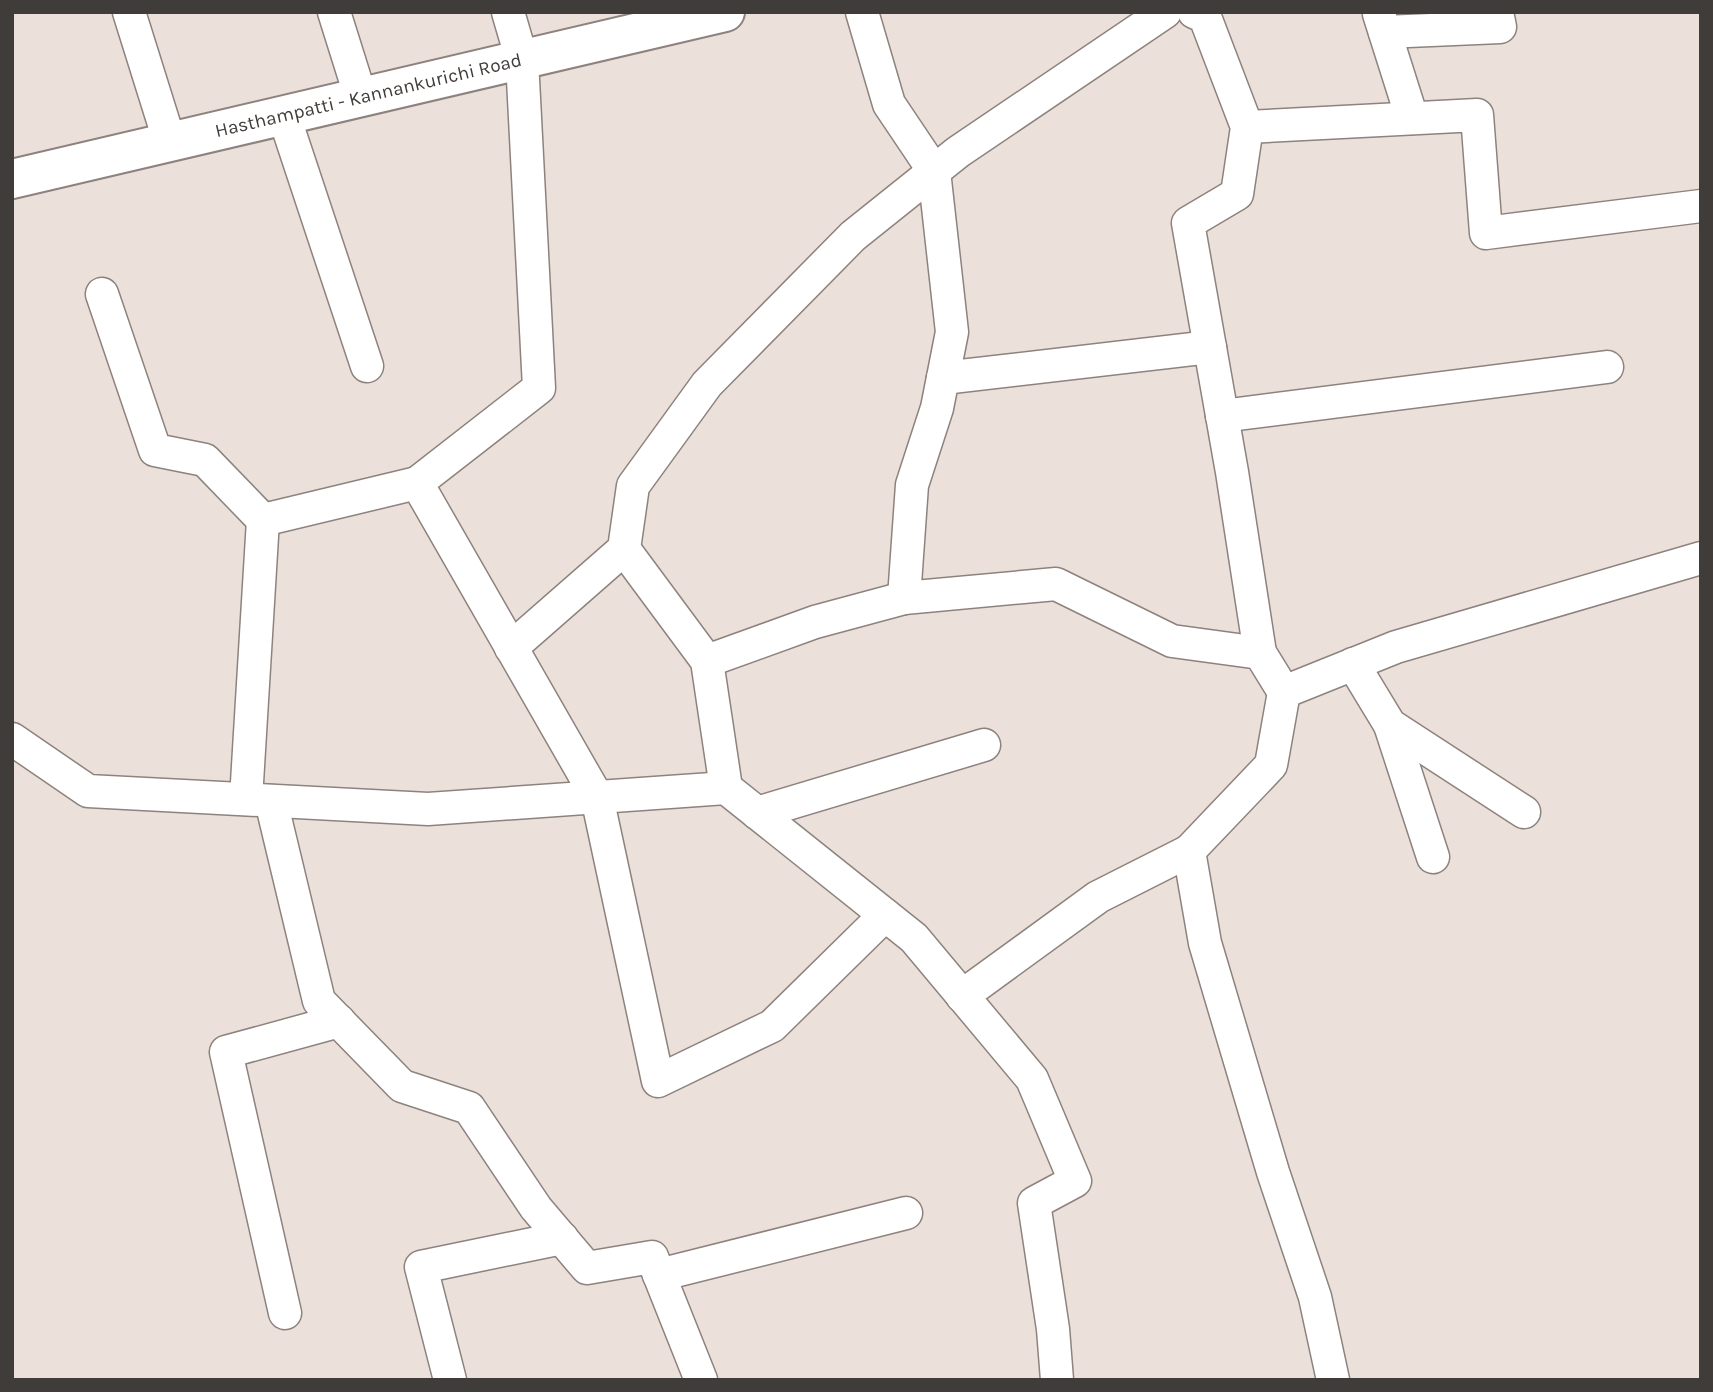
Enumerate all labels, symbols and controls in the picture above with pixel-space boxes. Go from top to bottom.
street label: Hasthampatti - Kannankurichi Road [213,49,524,142]

